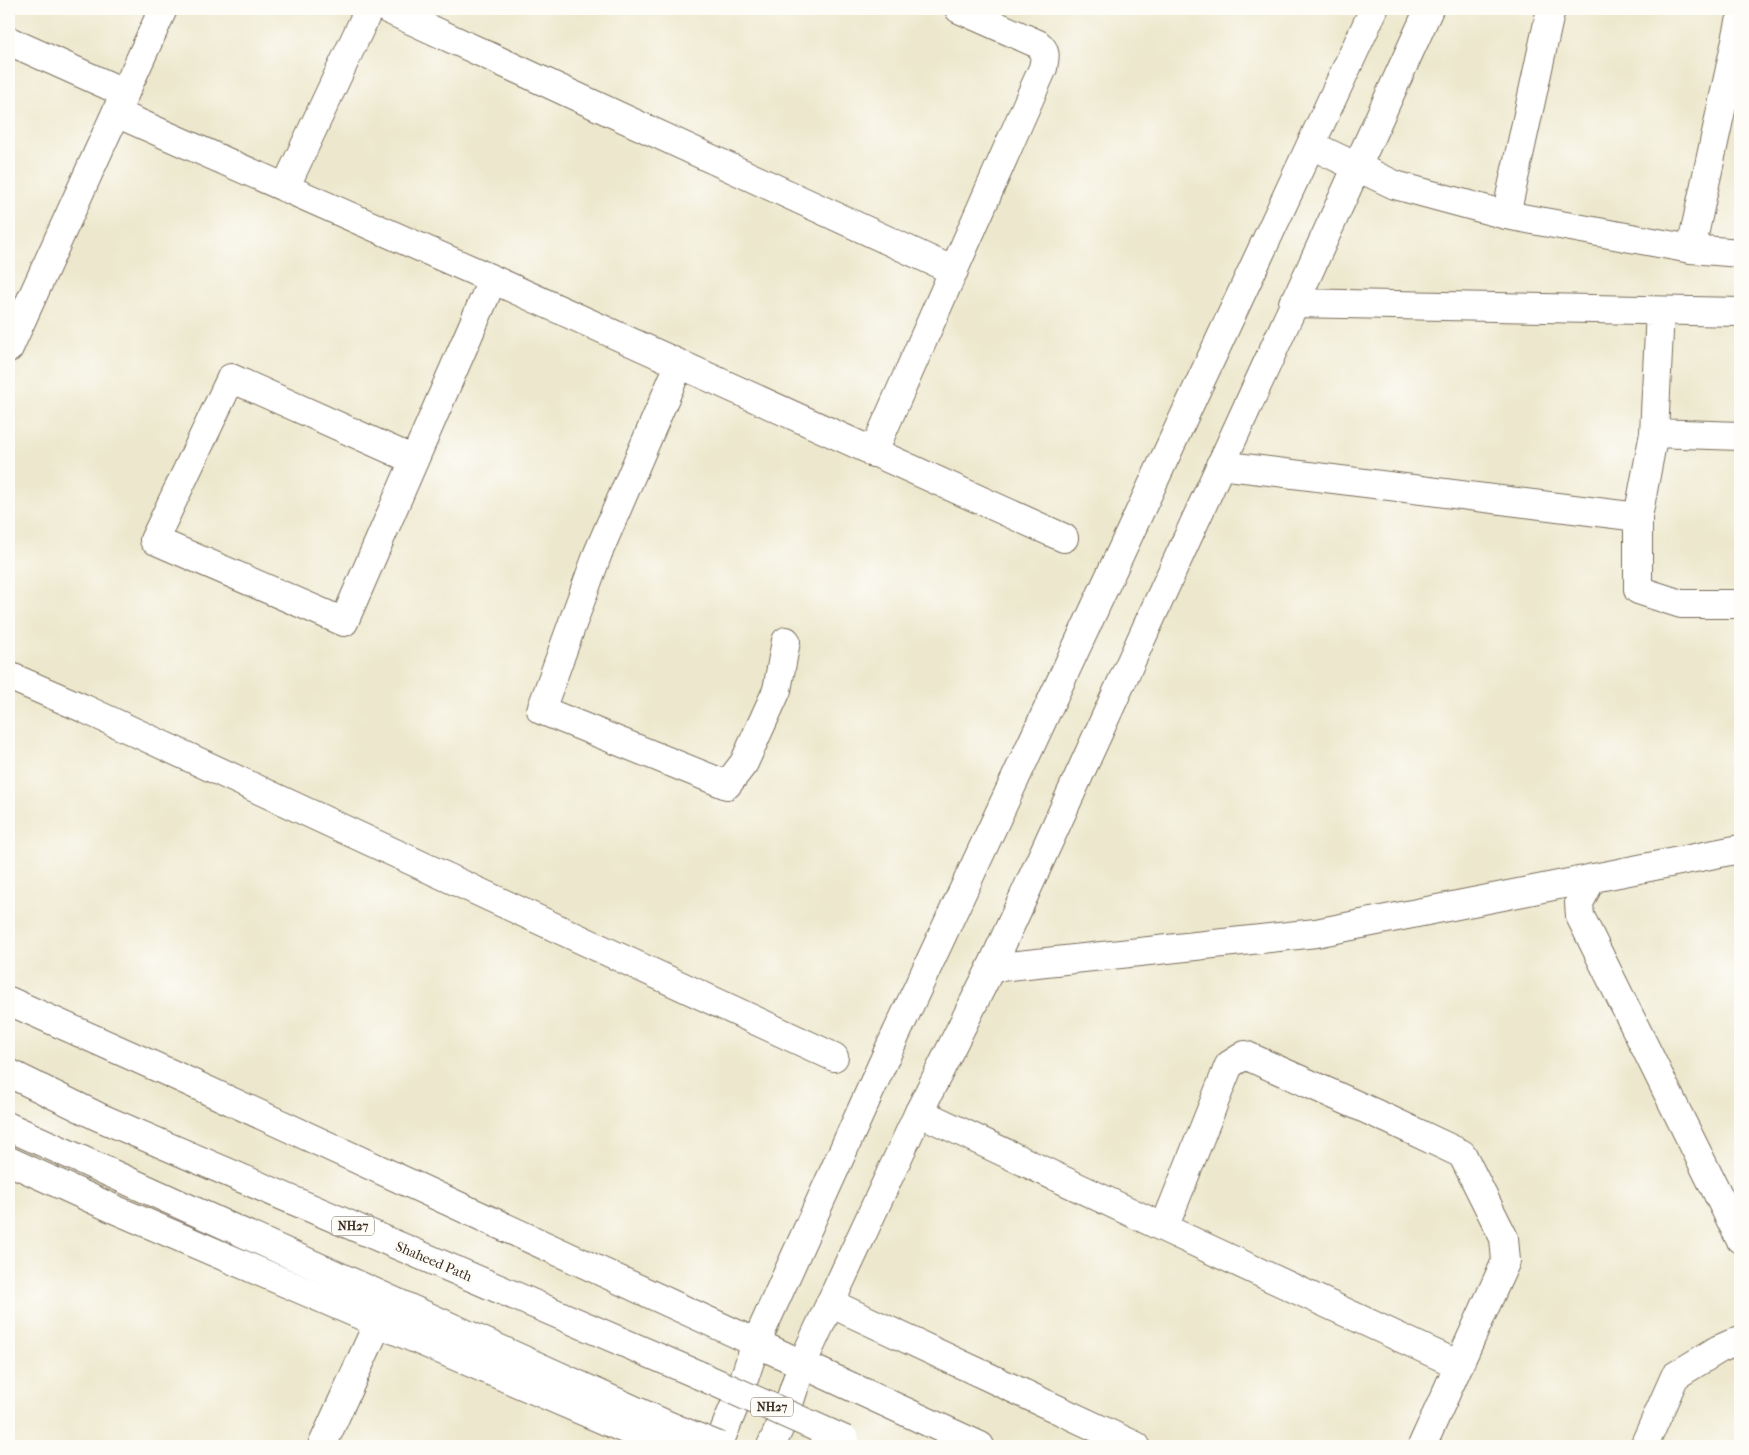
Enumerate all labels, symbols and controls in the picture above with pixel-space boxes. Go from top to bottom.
road number: NH27 [332,1216,374,1236]
street label: Shaheed Path [393,1238,475,1285]
road number: NH27 [751,1398,793,1416]

